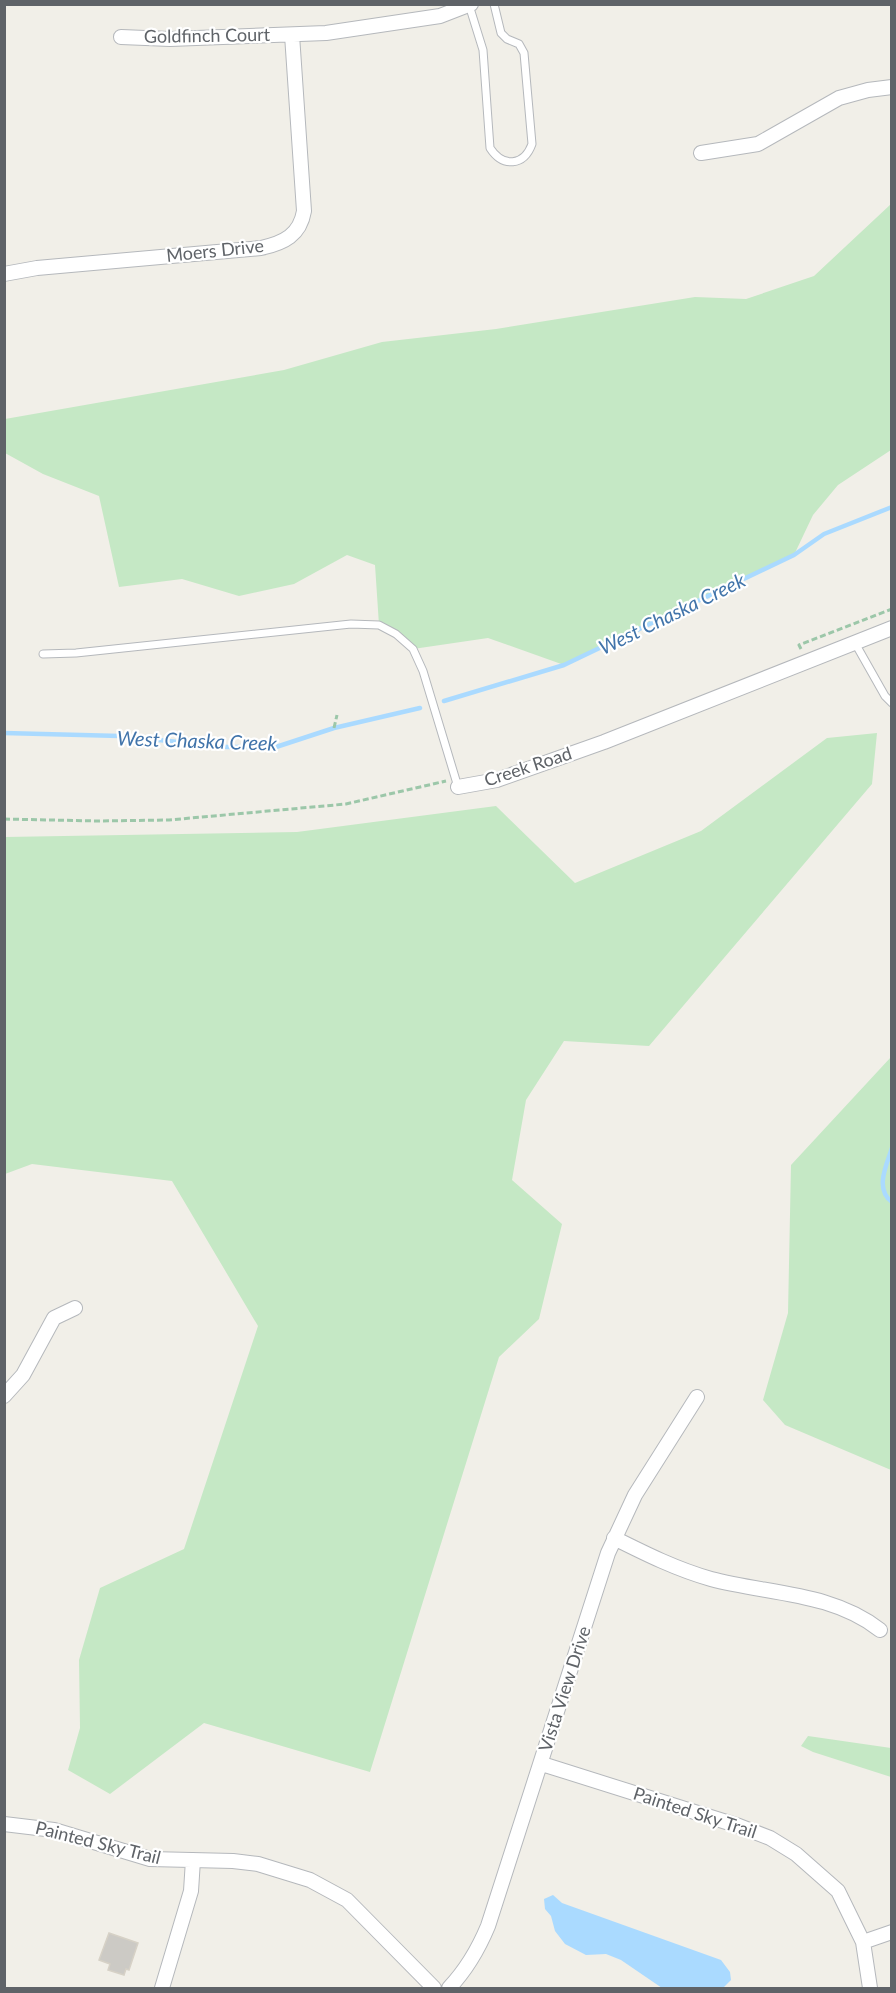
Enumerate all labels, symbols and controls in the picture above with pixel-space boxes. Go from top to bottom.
street label: Goldfinch Court [144,23,271,47]
street label: Moers Drive [165,234,265,266]
water label: West Chaska Creek [594,567,749,659]
water label: West Chaska Creek [117,725,278,755]
street label: Creek Road [481,742,574,791]
street label: Vista View Drive [533,1623,595,1754]
street label: Painted Sky Trail [631,1782,760,1842]
street label: Painted Sky Trail [33,1816,163,1868]

